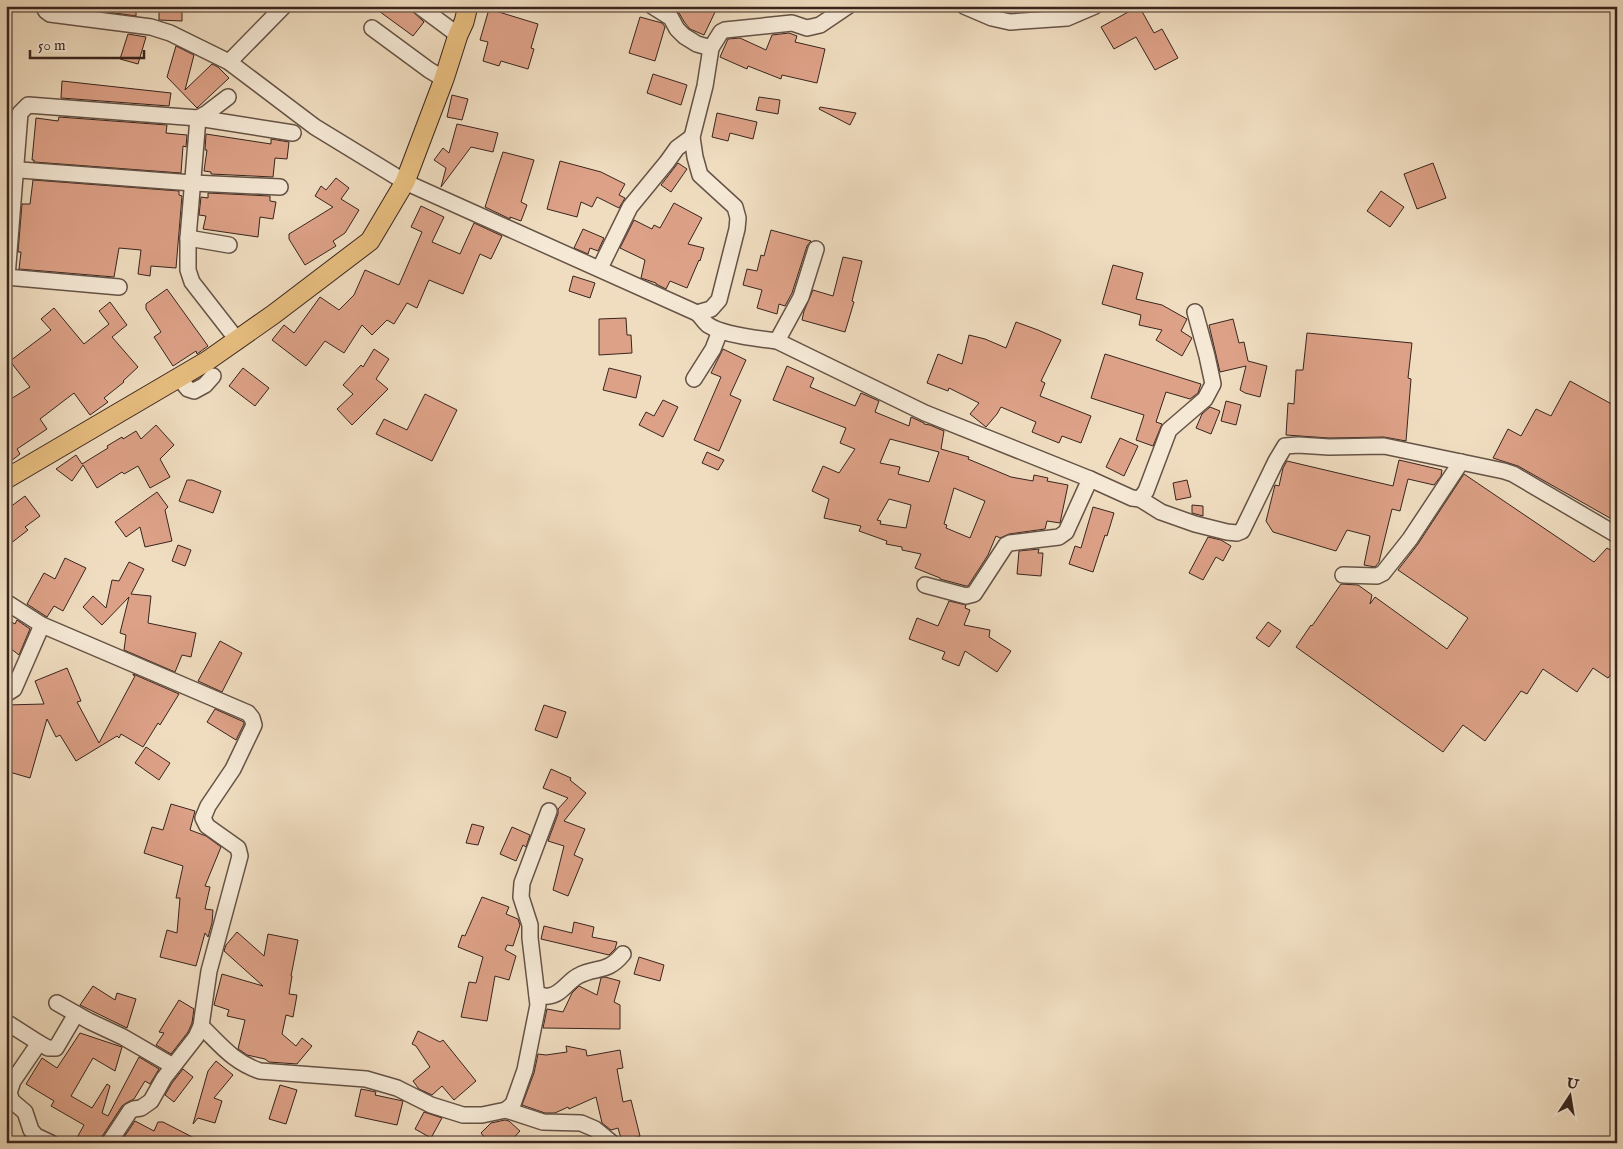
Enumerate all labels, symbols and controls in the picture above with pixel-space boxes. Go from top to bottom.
scale bar [30,28,144,60]
text: 50 m [38,36,66,55]
north arrow [1546,1072,1596,1122]
text: U [1564,1074,1581,1095]

